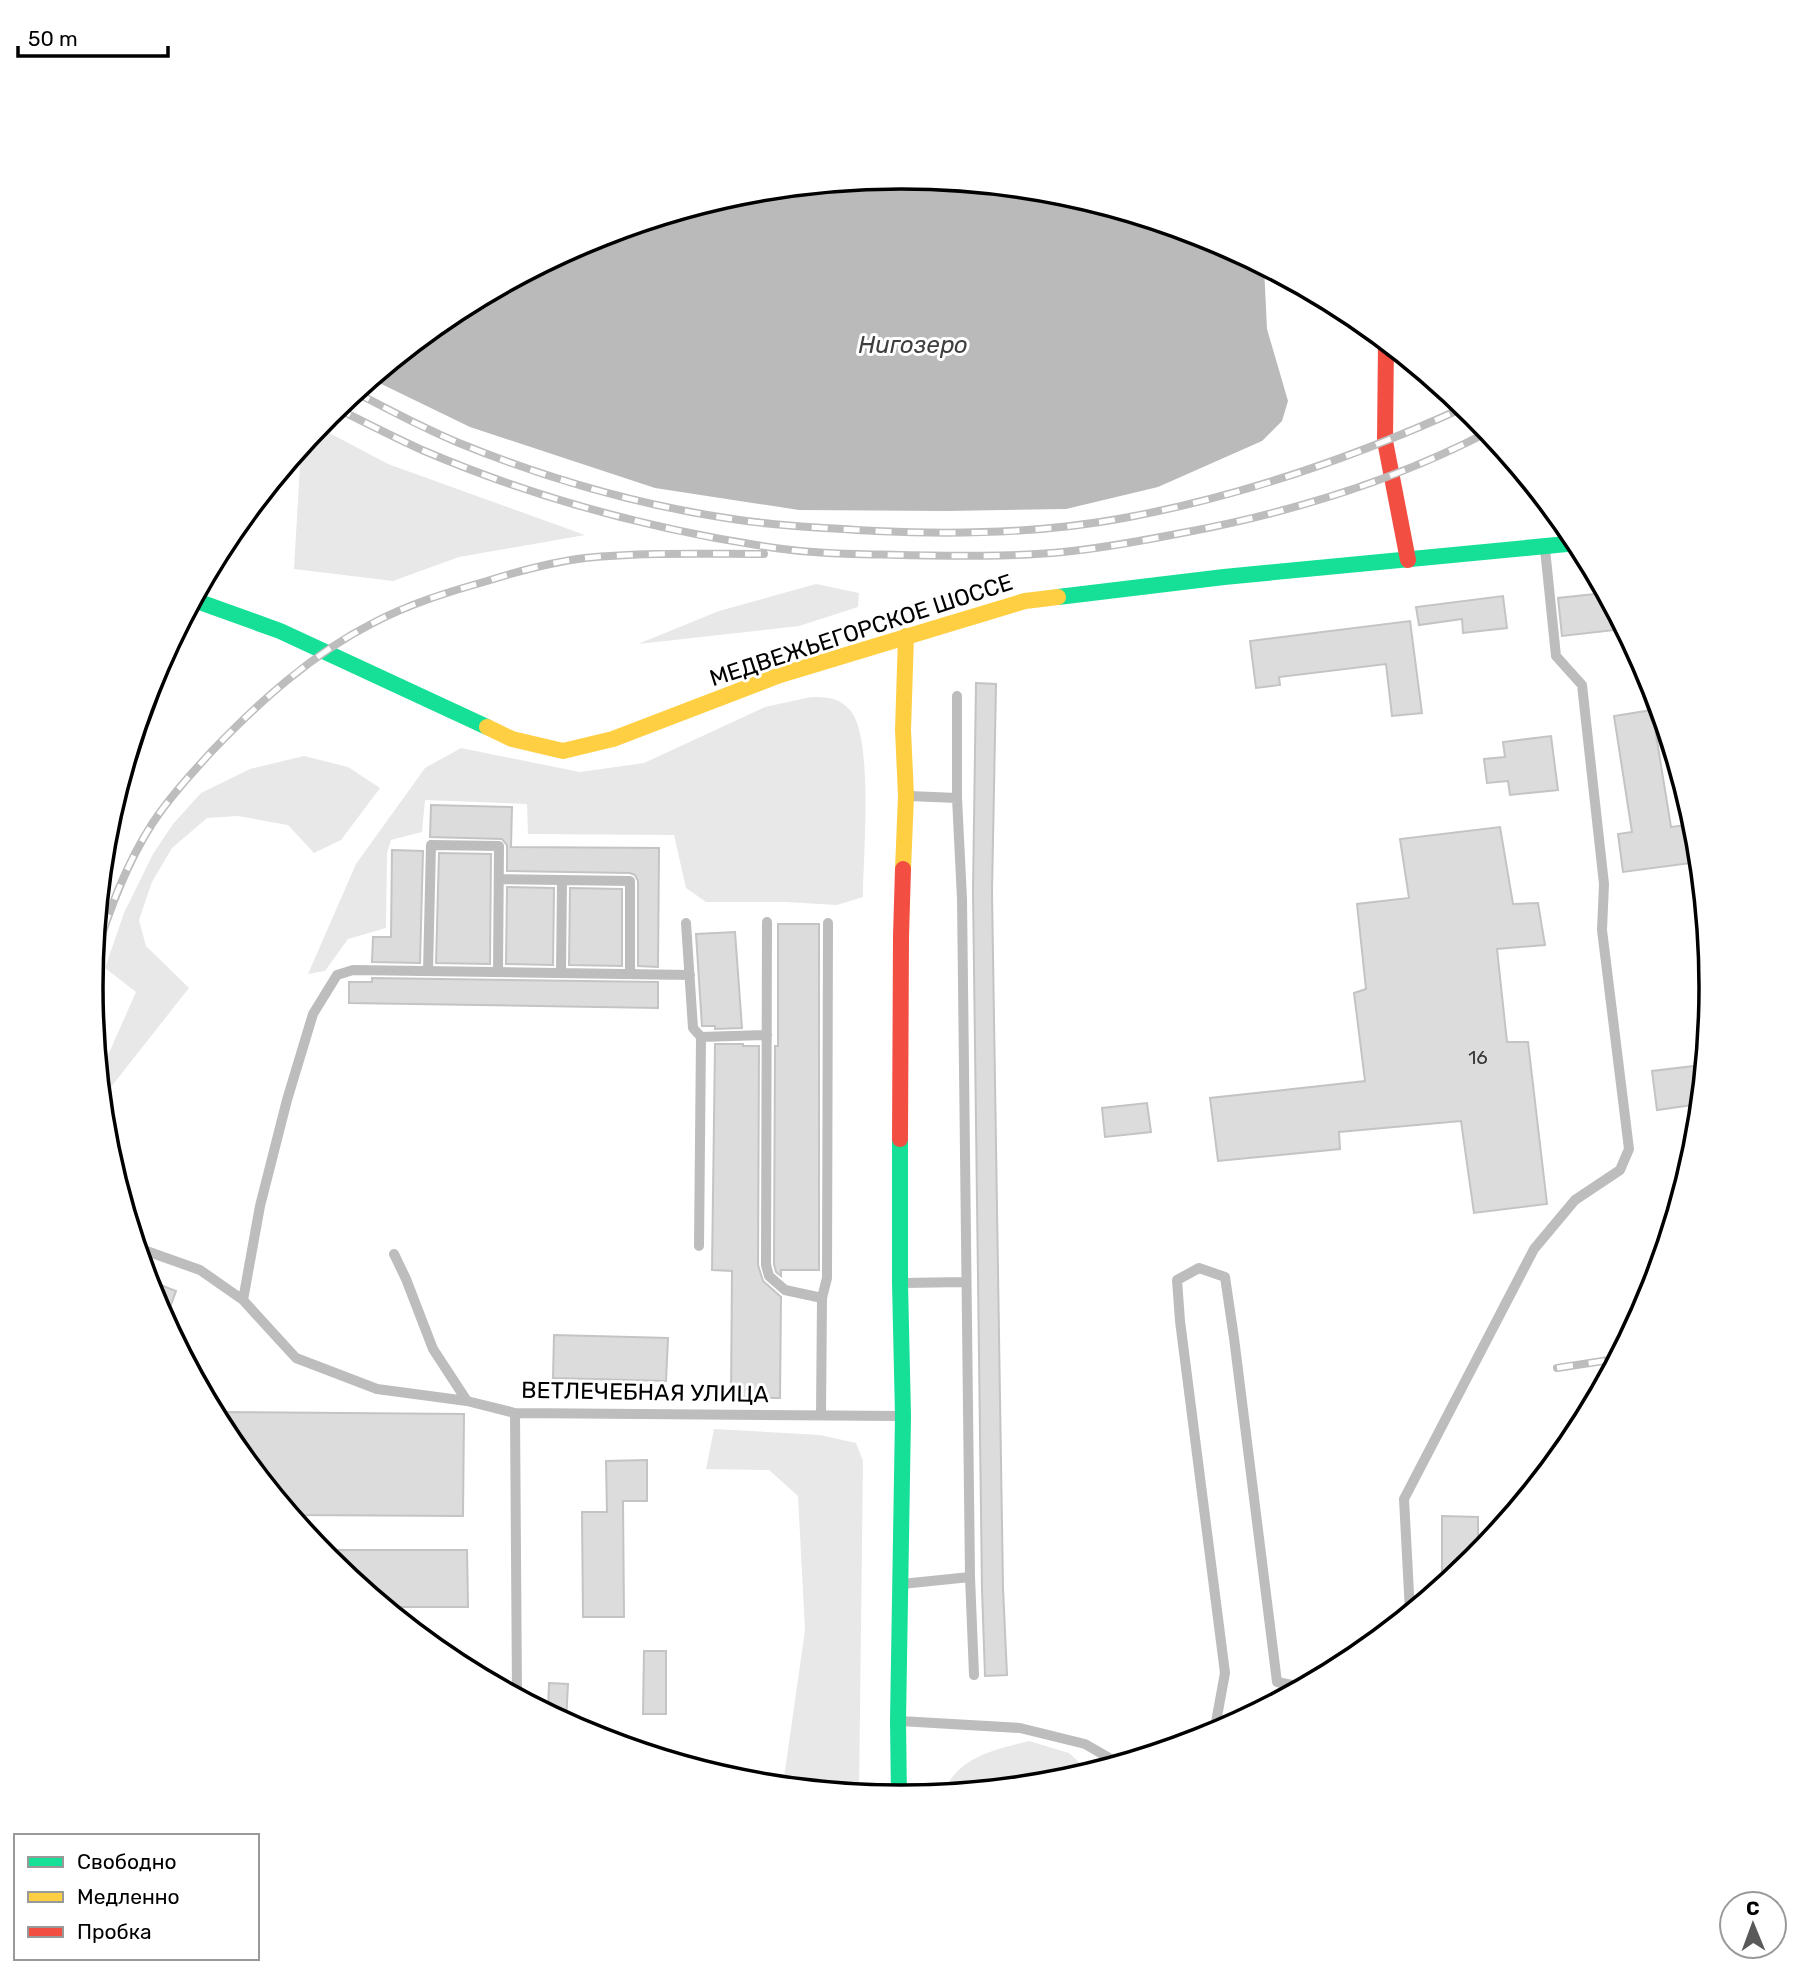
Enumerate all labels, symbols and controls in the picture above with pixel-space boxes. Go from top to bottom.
scale bar [18,14,168,58]
text: 50 m [28,26,78,51]
water label: Нигозеро [858,331,968,359]
street label: МЕДВЕЖЬЕГОРСКОЕ ШОССЕ [706,568,1016,692]
house number: 16 [1468,1046,1488,1069]
street label: ВЕТЛЕЧЕБНАЯ УЛИЦА [521,1376,769,1408]
legend [14,1834,259,1960]
text: Свободно [77,1849,177,1874]
text: Медленно [77,1884,180,1909]
north arrow [1718,1890,1788,1960]
text: С [1746,1897,1760,1920]
text: Пробка [77,1919,152,1944]

